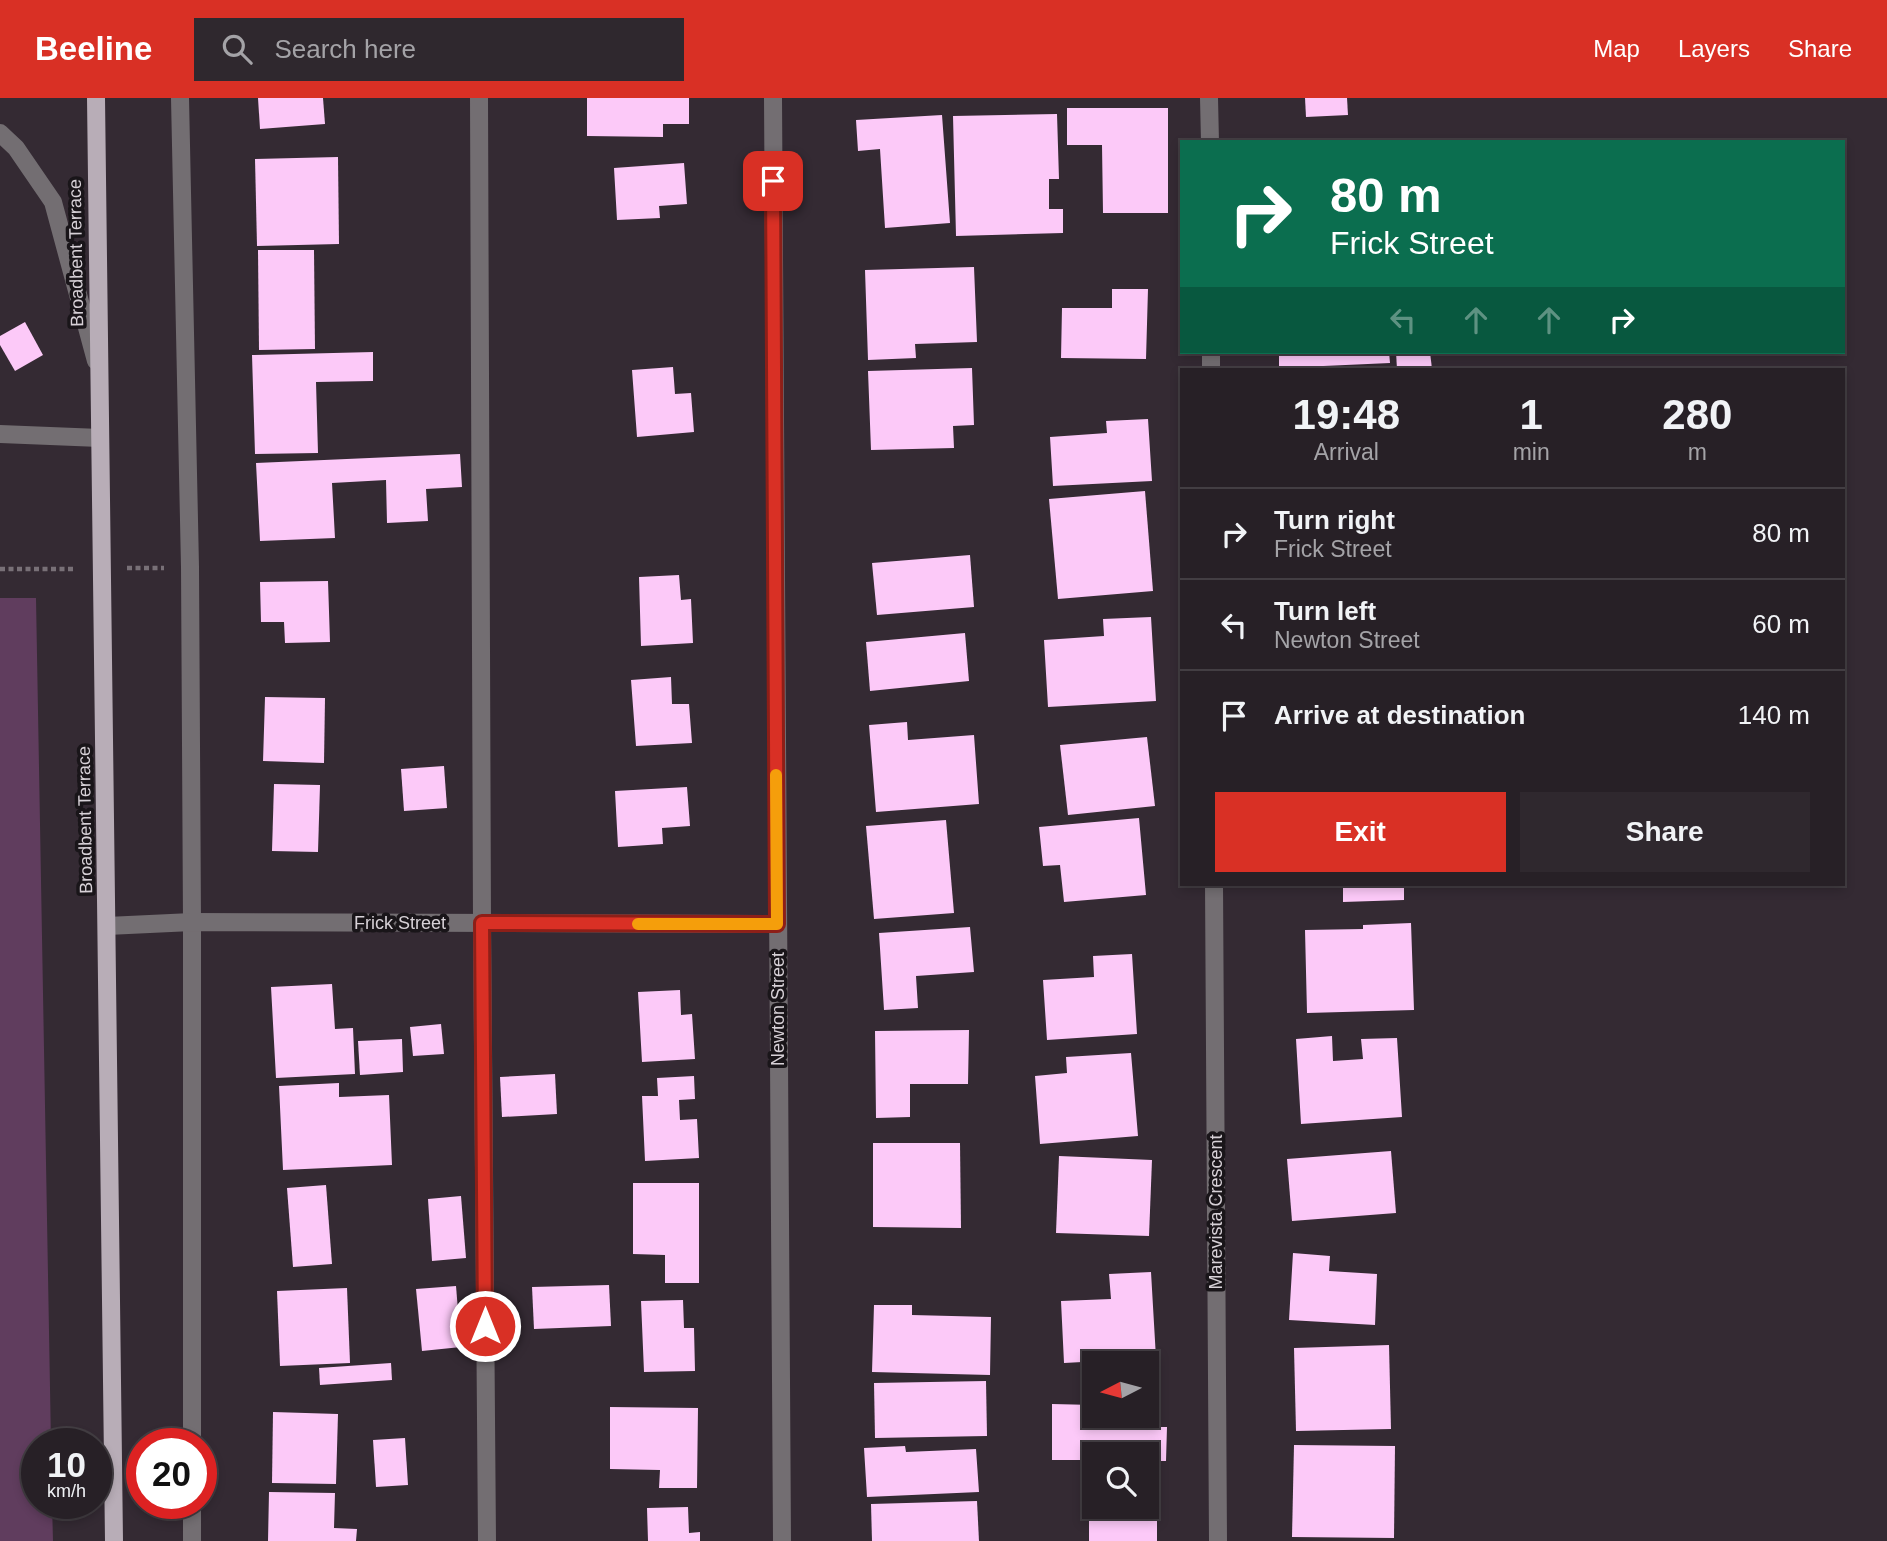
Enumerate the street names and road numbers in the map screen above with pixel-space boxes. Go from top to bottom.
street label: Broadbent Terrace [65,179,87,327]
street label: Broadbent Terrace [74,746,96,894]
street label: Frick Street [354,913,446,933]
street label: Newton Street [768,952,788,1066]
street label: Marevista Crescent [1206,1134,1226,1290]

